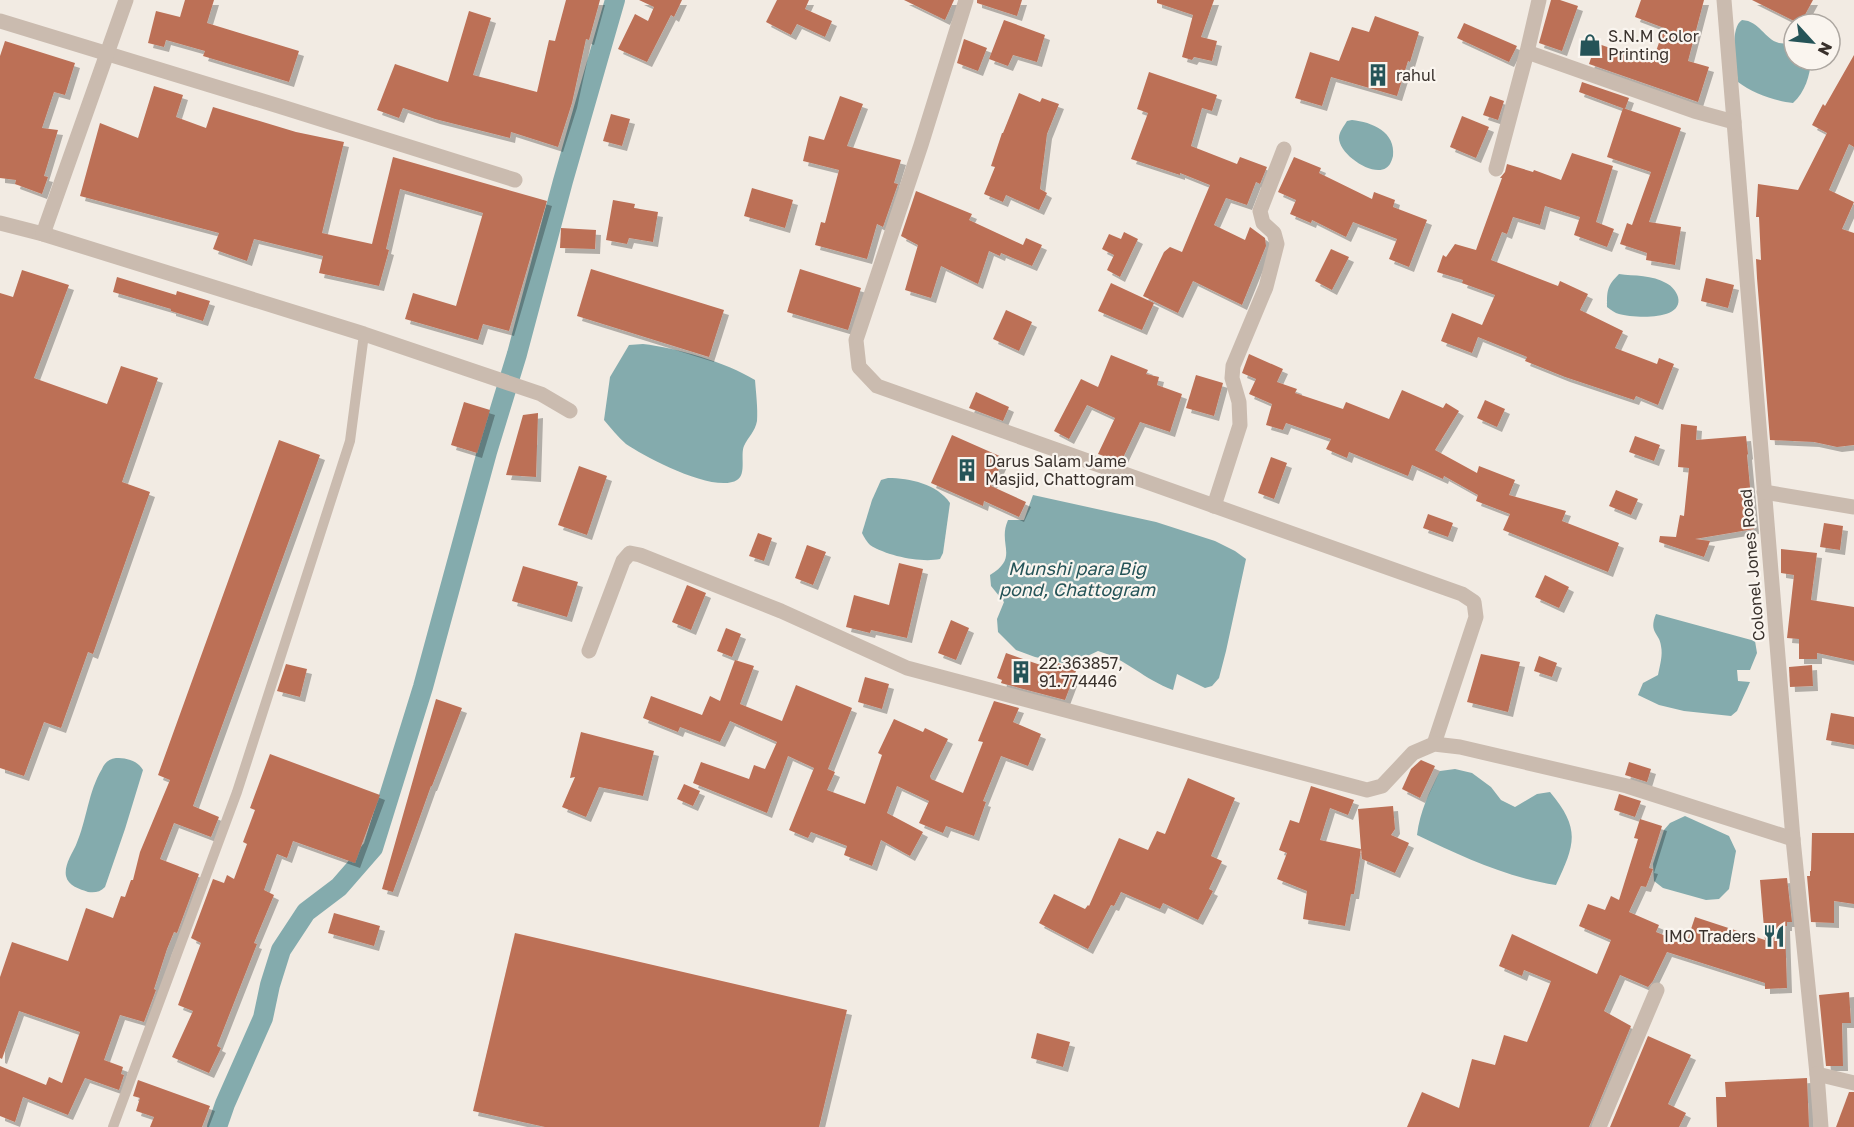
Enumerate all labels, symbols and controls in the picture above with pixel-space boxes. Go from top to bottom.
north arrow [1782,12,1842,72]
place label: S.N.M Color Printing [1608,26,1699,64]
shop icon: S.N.M Color Printing [1577,32,1603,58]
text: N [1814,39,1837,59]
building icon: rahul [1365,62,1391,88]
place label: rahul [1396,65,1436,85]
place label: Darus Salam Jame Masjid, Chattogram [985,451,1134,489]
building icon: Darus Salam Jame Masjid, Chattogram [954,457,980,483]
street label: Colonel Jones Road [1735,488,1769,642]
water label: Munshi para Big pond, Chattogram [999,557,1156,600]
place label: 22.363857, 91.774446 [1039,653,1123,691]
building icon: 22.363857, 91.774446 [1008,659,1034,685]
restaurant icon: IMO Traders [1761,923,1787,949]
place label: IMO Traders [1664,926,1756,946]

